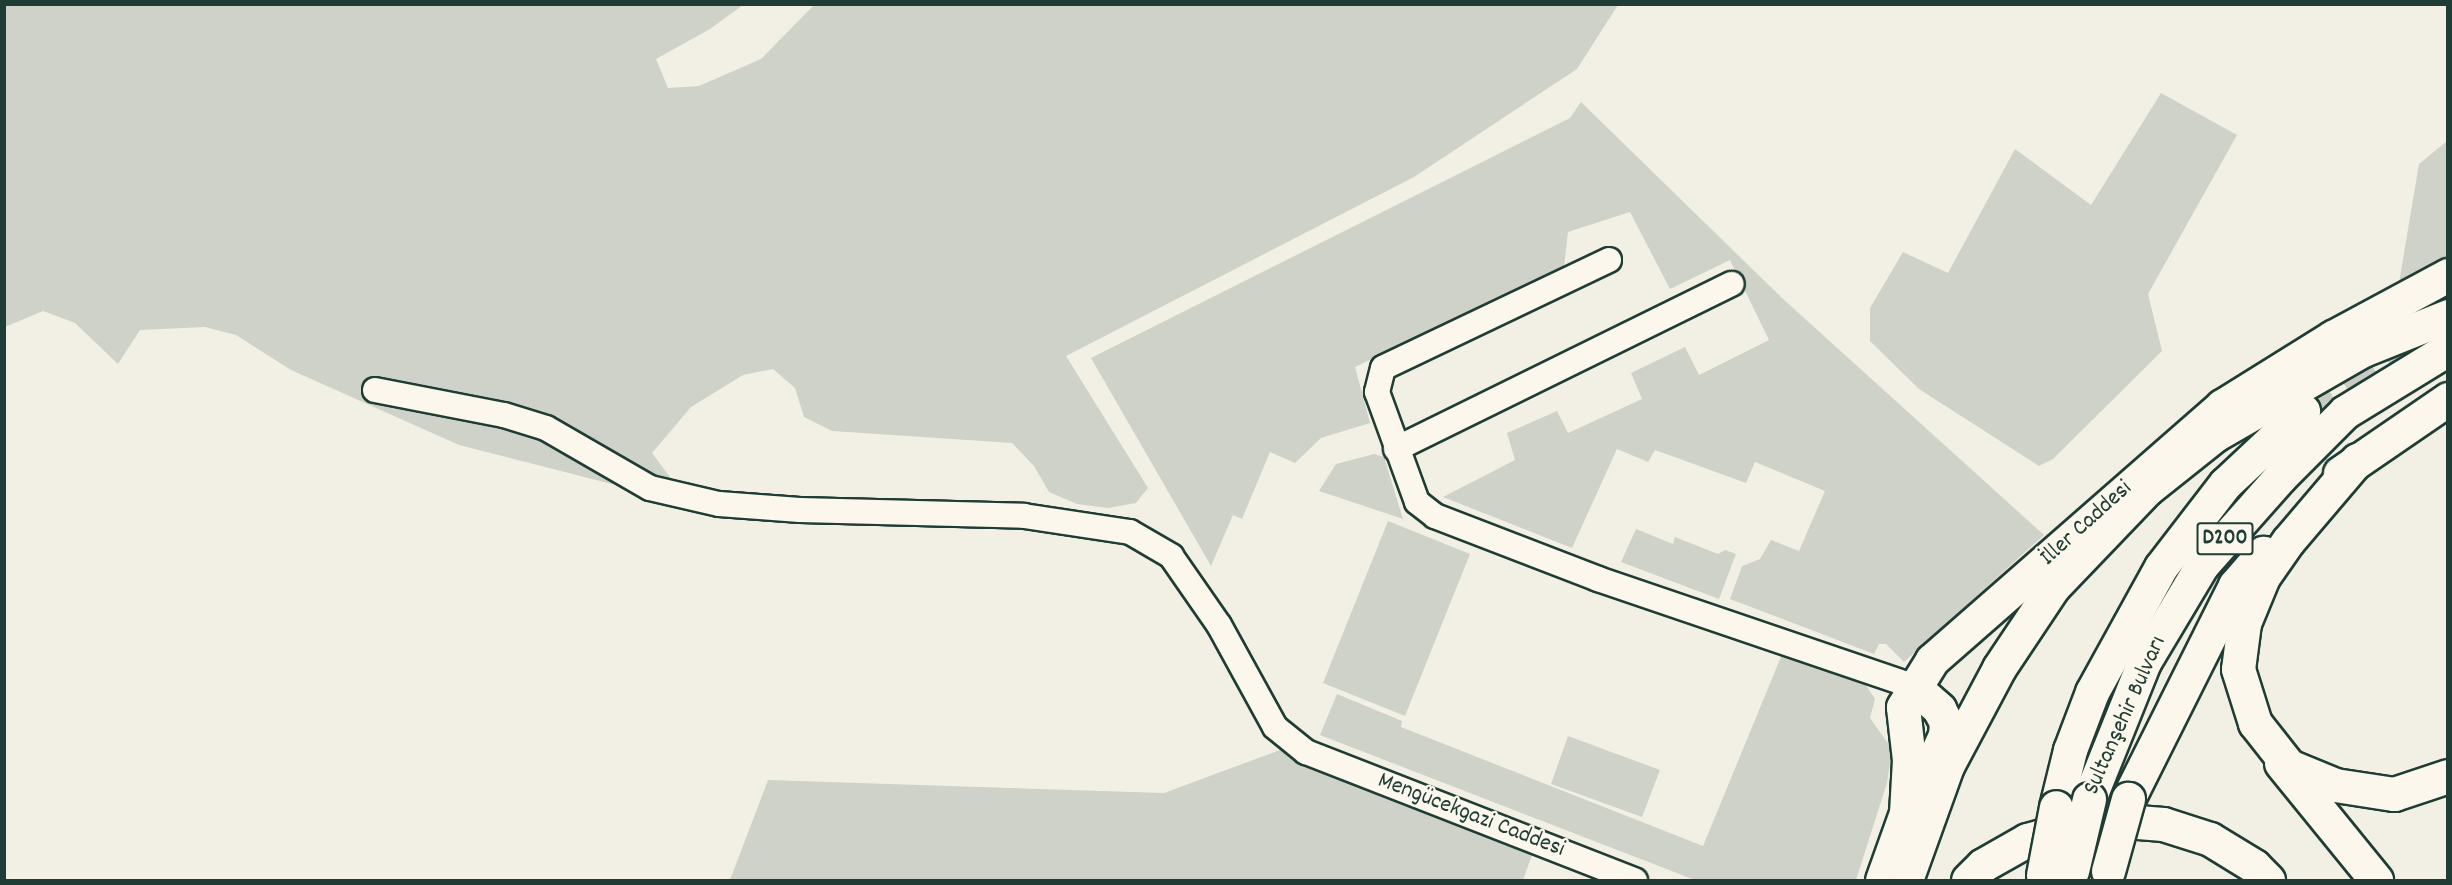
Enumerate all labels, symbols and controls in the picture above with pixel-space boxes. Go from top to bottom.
street label: İller Caddesi [2035,475,2139,573]
road number: D200 [2196,520,2254,558]
street label: Sultanşehir Bulvarı [2078,632,2174,800]
street label: Mengücekgazi Caddesi [1373,767,1569,865]

